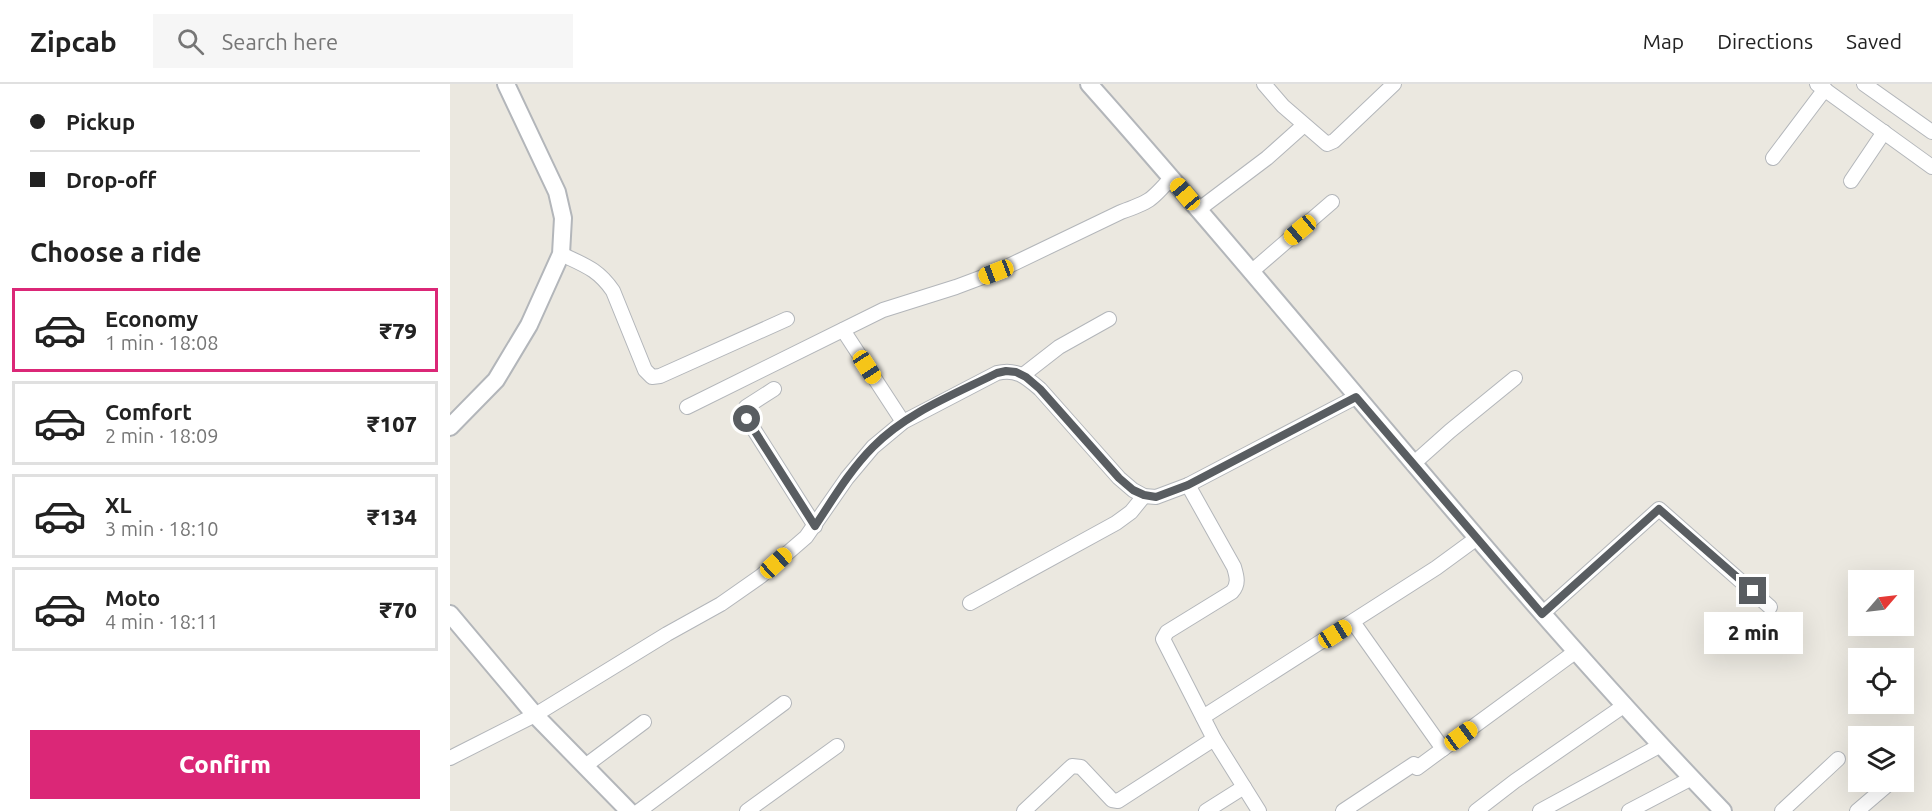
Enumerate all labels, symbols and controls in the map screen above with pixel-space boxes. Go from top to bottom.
search box [153,14,573,68]
icon: search [174,25,207,58]
text: Zipcab [30,26,117,57]
text: Search here [222,29,338,54]
text: Map [1643,29,1684,53]
text: Directions [1717,29,1813,53]
text: Saved [1846,29,1902,53]
text: Pickup [66,109,135,134]
text: Drop-off [66,167,156,192]
car [1167,174,1203,214]
car [1280,212,1320,248]
text: Choose a ride [30,237,202,267]
car [976,257,1016,287]
icon: car [33,303,87,357]
text: Economy [105,306,198,331]
text: ₹79 [380,318,417,343]
text: 1 min · 18:08 [105,331,219,354]
car [850,347,884,387]
icon: car [33,396,87,450]
text: Comfort [105,399,192,424]
route start [733,405,760,432]
text: ₹107 [367,411,417,436]
text: 2 min · 18:09 [105,424,219,447]
icon: car [33,489,87,543]
text: XL [105,492,132,517]
text: ₹134 [367,504,417,529]
text: 3 min · 18:10 [105,517,219,540]
car [757,544,795,582]
north arrow [1848,570,1914,636]
map controls [1848,570,1914,792]
route end [1739,577,1766,604]
icon: car [33,582,87,636]
text: Moto [105,585,160,610]
text: ₹70 [380,597,417,622]
text: 4 min · 18:11 [105,610,219,633]
callout: 2 min [1704,612,1802,654]
car [1315,617,1355,651]
text: 2 min [1728,621,1779,644]
button: locate [1848,648,1914,714]
car [1441,718,1481,754]
button: layers [1848,726,1914,792]
button: Confirm [30,730,420,799]

